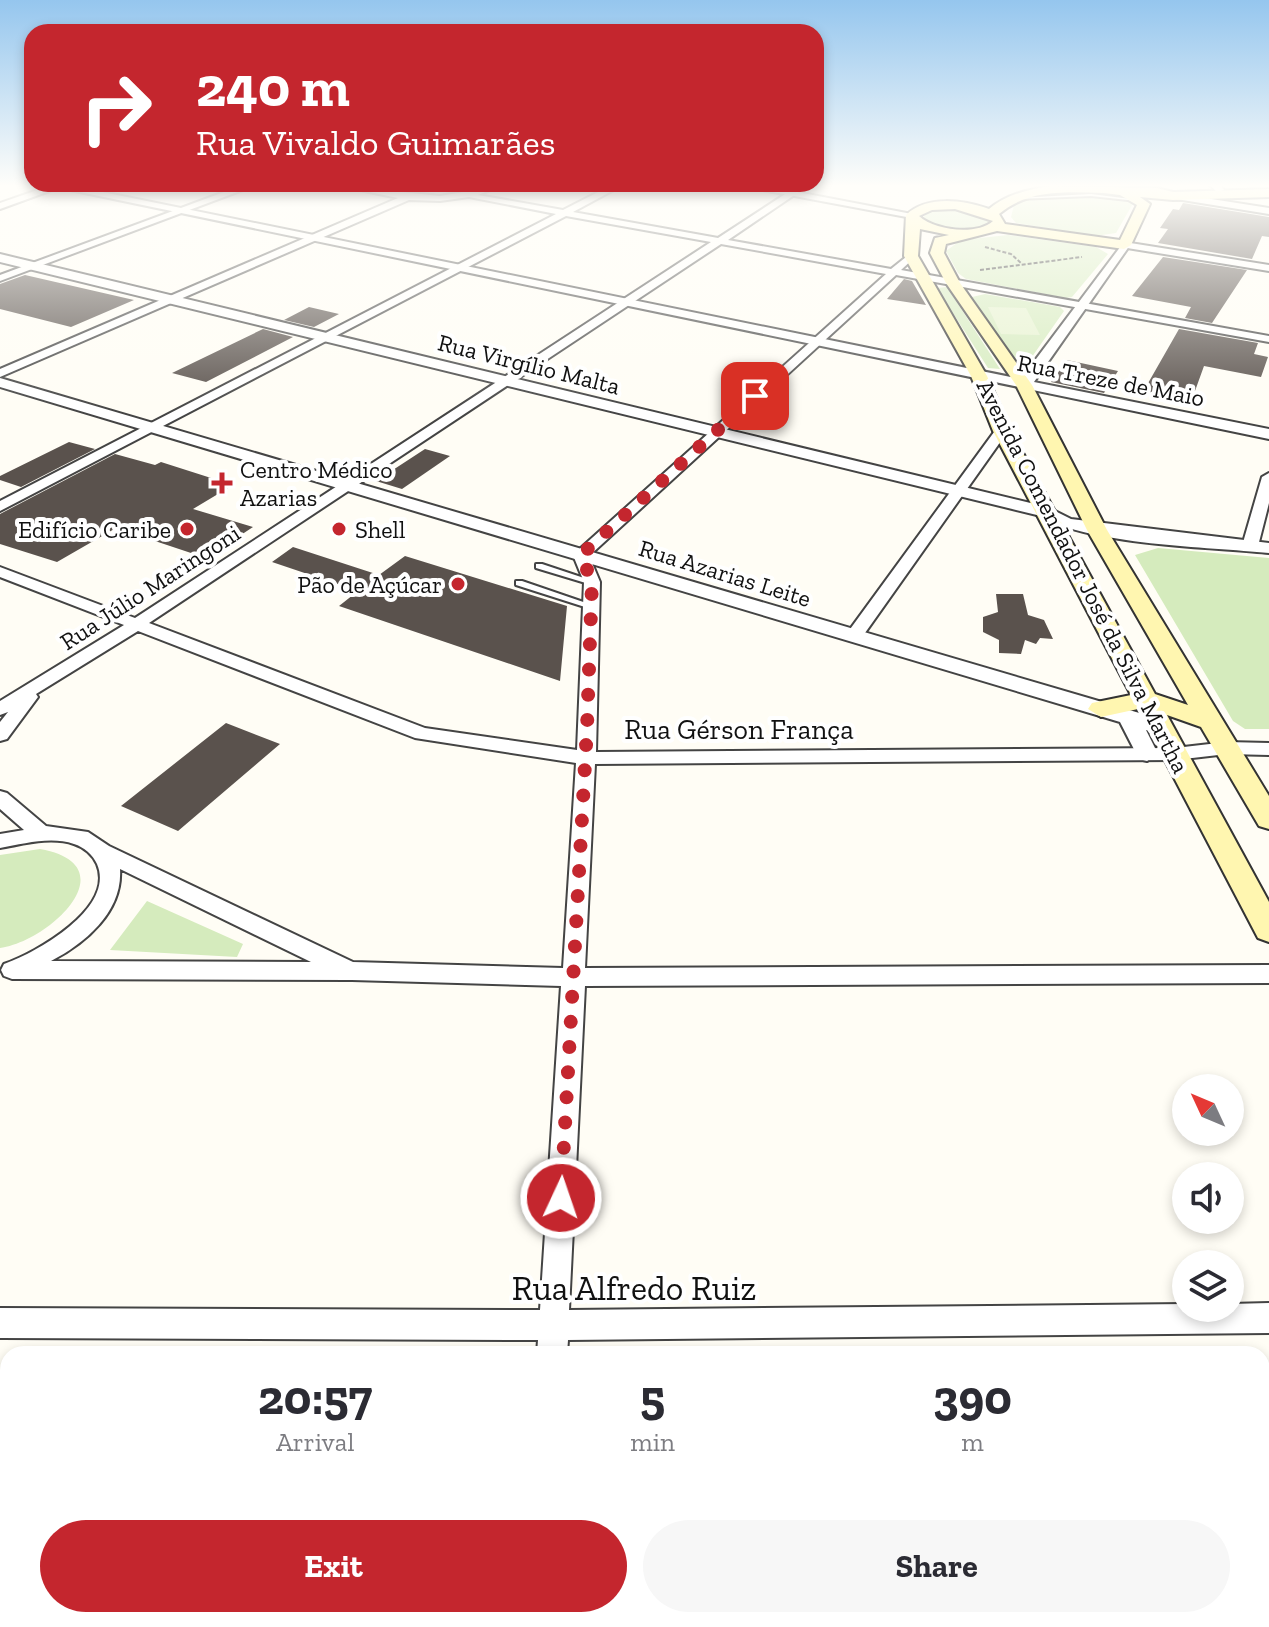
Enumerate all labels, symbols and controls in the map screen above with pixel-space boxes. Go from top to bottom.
text: 240 m [196,53,350,120]
icon: right [64,56,168,160]
text: Rua Vivaldo Guimarães [196,121,555,164]
street label: Rua Virgílio Malta [435,327,623,401]
street label: Rua Treze de Maio [1015,348,1207,412]
pin [721,362,789,430]
icon: arrive [733,374,777,418]
street label: Avenida Comendador José da Silva Martha [971,374,1196,778]
place label: Centro Médico Azarias [240,455,392,512]
marker: Centro Médico Azarias [211,472,233,494]
place label: Edifício Caribe [18,515,171,544]
place label: Shell [355,515,405,544]
street label: Rua Júlio Maringoni [55,518,246,656]
marker: Edifício Caribe [178,520,196,538]
marker: Shell [330,520,348,538]
street label: Rua Azarias Leite [635,533,815,613]
place label: Pão de Açúcar [297,570,442,599]
marker: Pão de Açúcar [449,575,467,593]
street label: Rua Gérson França [624,713,854,746]
north arrow [1172,1074,1244,1146]
map controls [1172,1074,1244,1322]
position arrow [519,1156,603,1240]
button: sound [1172,1162,1244,1234]
button: layers [1172,1250,1244,1322]
street label: Rua Alfredo Ruiz [512,1268,756,1309]
text: 20:57 [258,1369,372,1426]
text: 5 [640,1369,665,1426]
text: 390 [933,1369,1012,1426]
text: Arrival [276,1426,354,1458]
text: min [630,1426,675,1458]
text: m [961,1426,984,1458]
button: Exit [40,1520,627,1612]
button: Share [643,1520,1230,1612]

